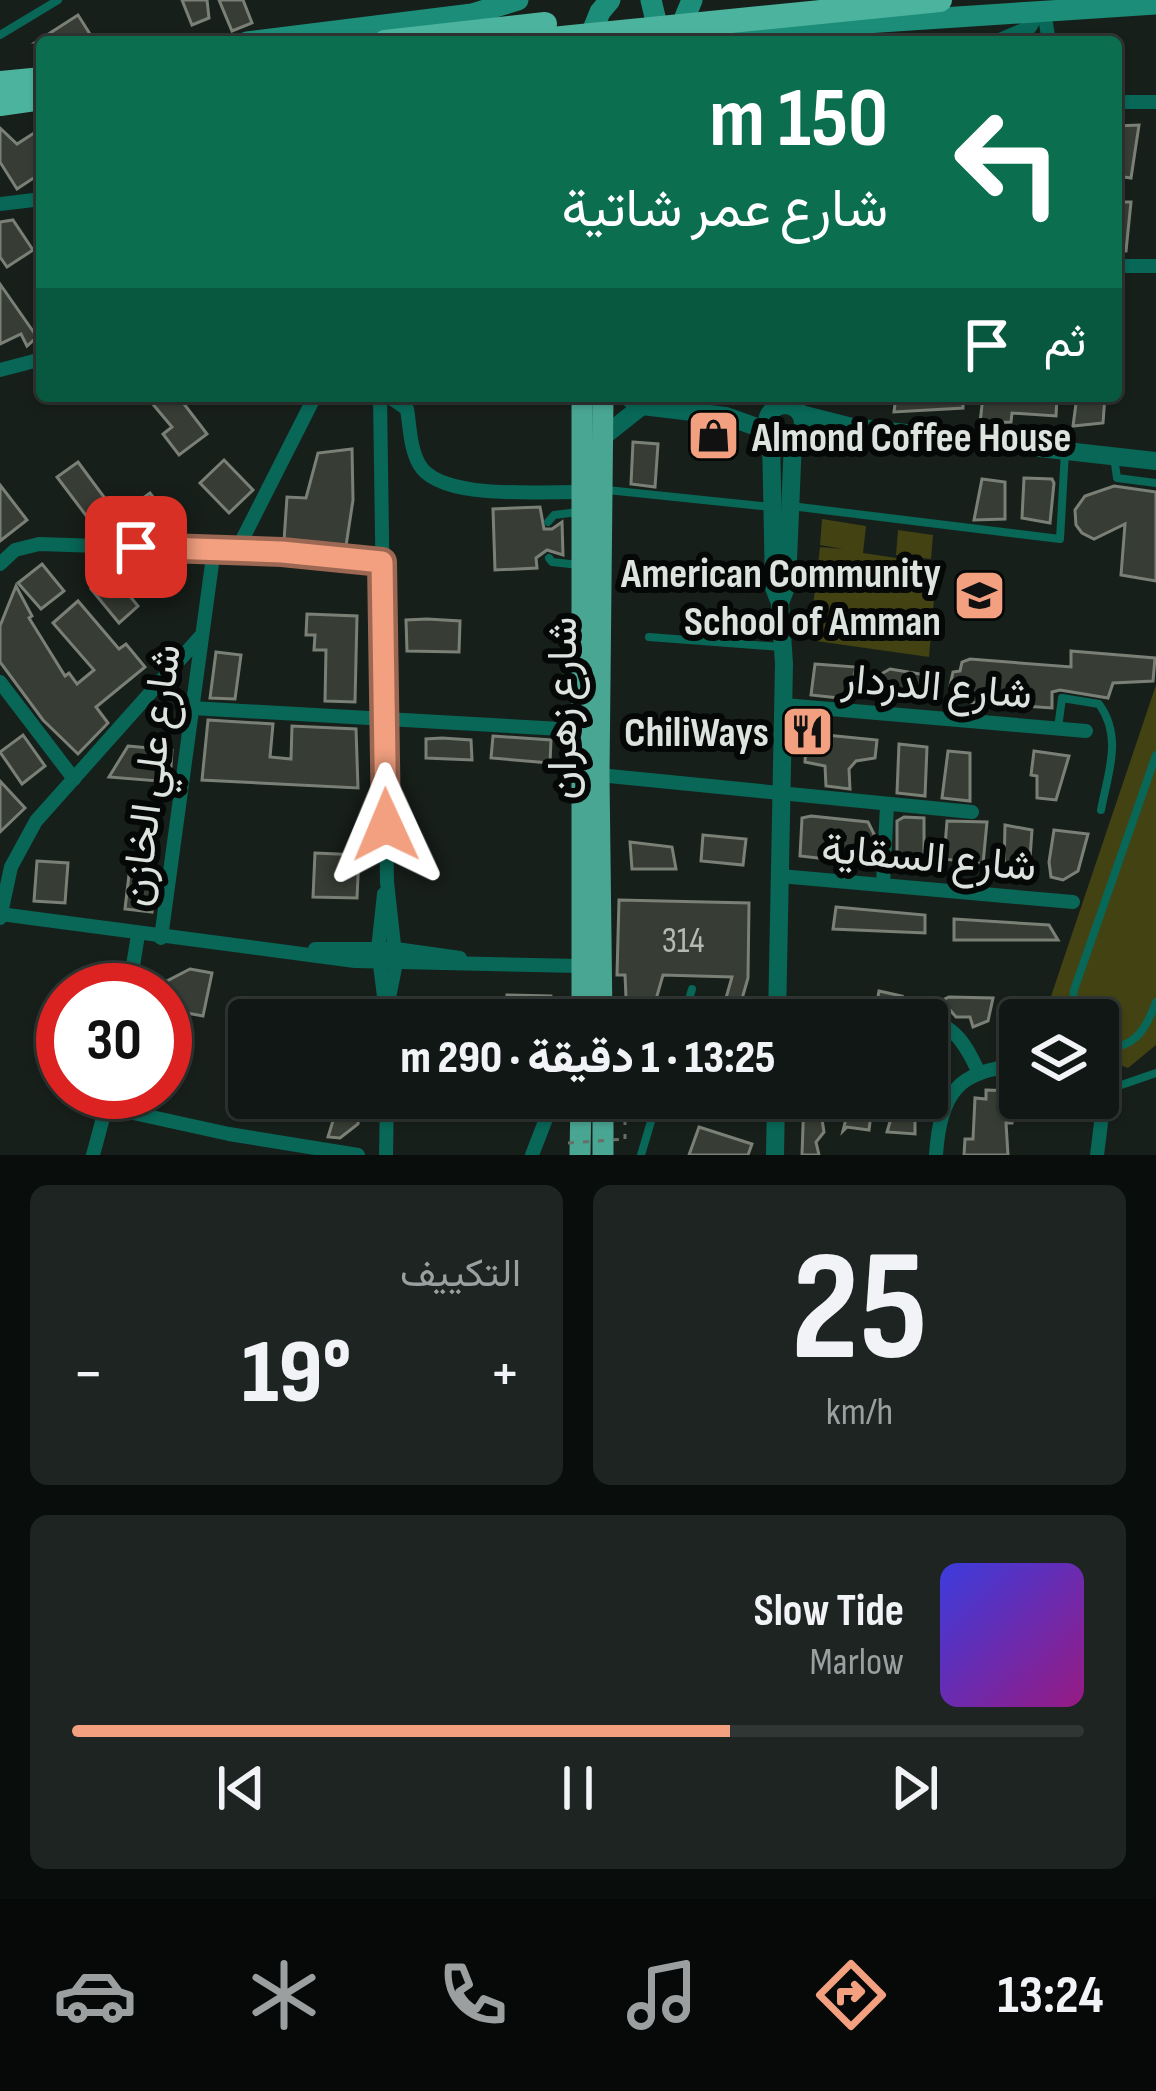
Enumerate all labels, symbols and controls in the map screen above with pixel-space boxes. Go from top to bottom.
text: 150 m [709,69,888,170]
icon: left [930,84,1086,240]
text: شارع عمر شاتية [561,177,888,242]
icon: arrive [954,312,1020,378]
text: ثم [1044,315,1086,370]
shop icon: Almond Coffee House [685,408,741,464]
place label: Almond Coffee House [751,413,1071,464]
pin [85,496,187,598]
icon: arrive [103,514,169,580]
place label: American Community School of Amman [620,549,941,648]
school or university icon: American Community School of Amman [952,568,1008,624]
street label: شارع زهران [538,617,590,799]
street label: شارع علي الخازن [110,641,200,910]
street label: شارع الدردار [839,654,1034,722]
restaurant icon: ChiliWays [780,703,836,759]
place label: ChiliWays [624,708,769,759]
position arrow [323,762,449,888]
street label: شارع السقاية [819,824,1038,894]
house number: 314 [662,920,704,963]
speed limit sign: 30 [36,963,192,1119]
map controls [999,999,1119,1119]
button: layers [999,999,1119,1119]
text: 13:25 · 1 دقيقة · 290 m [401,1031,775,1086]
text: 25 [791,1217,928,1404]
text: التكييف [400,1251,521,1298]
text: 19° [242,1320,351,1428]
text: − [72,1335,104,1414]
text: + [489,1335,521,1414]
text: km/h [826,1389,893,1436]
text: Slow Tide [753,1584,904,1639]
text: Marlow [809,1639,904,1686]
icon: previous [208,1755,274,1821]
icon: pause [545,1755,611,1821]
icon: next [882,1755,948,1821]
icon: car [53,1953,137,2037]
icon: climate [242,1953,326,2037]
icon: phone [431,1953,515,2037]
icon: music [620,1953,704,2037]
icon: directions [809,1953,893,2037]
text: 13:24 [998,1963,1104,2028]

